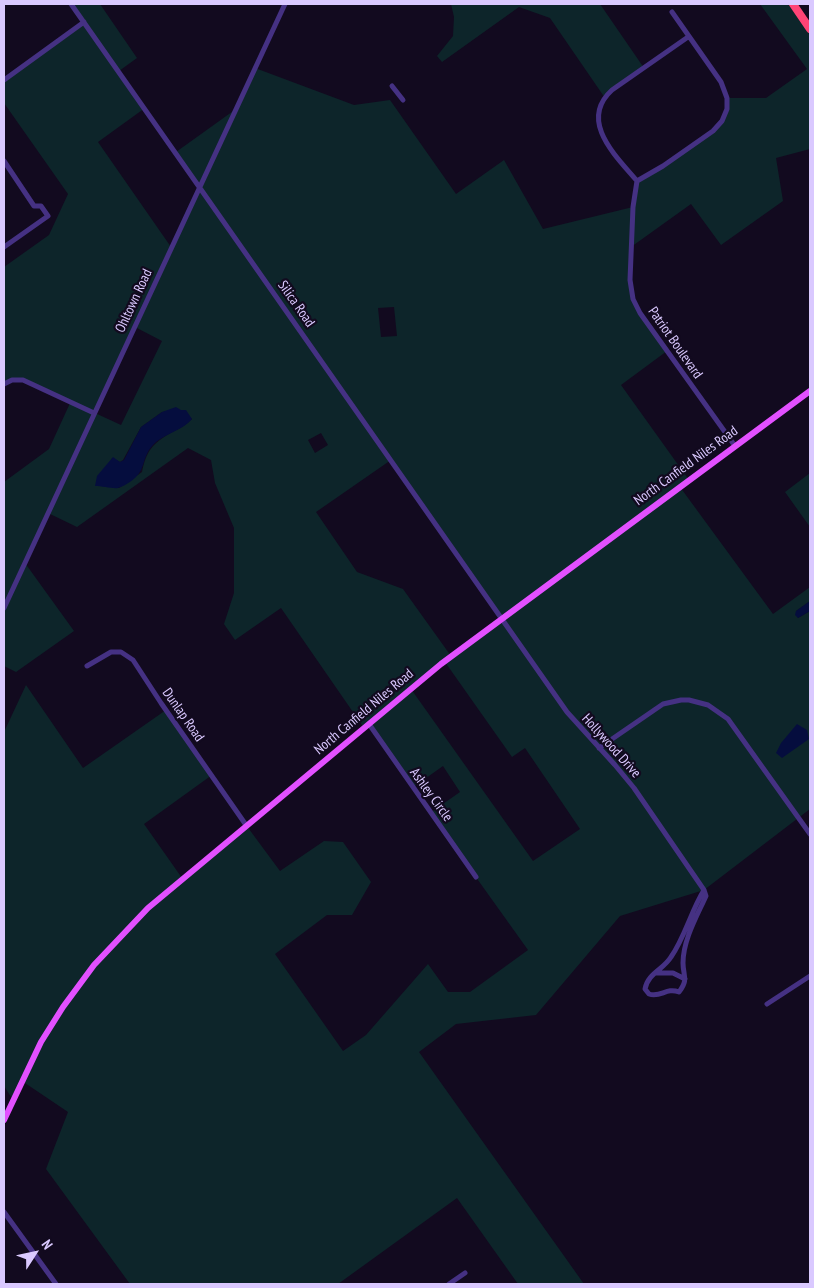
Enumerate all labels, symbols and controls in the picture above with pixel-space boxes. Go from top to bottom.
street label: Ohltown Road [112,267,156,335]
street label: Silica Road [274,278,318,330]
street label: Patriot Boulevard [644,304,706,382]
street label: North Canfield Niles Road [631,423,741,509]
street label: North Canfield Niles Road [311,666,417,758]
street label: Dunlap Road [159,685,207,745]
street label: Hollywood Drive [578,711,644,781]
street label: Ashley Circle [406,765,456,825]
north arrow [10,1228,60,1278]
text: N [38,1236,57,1253]

